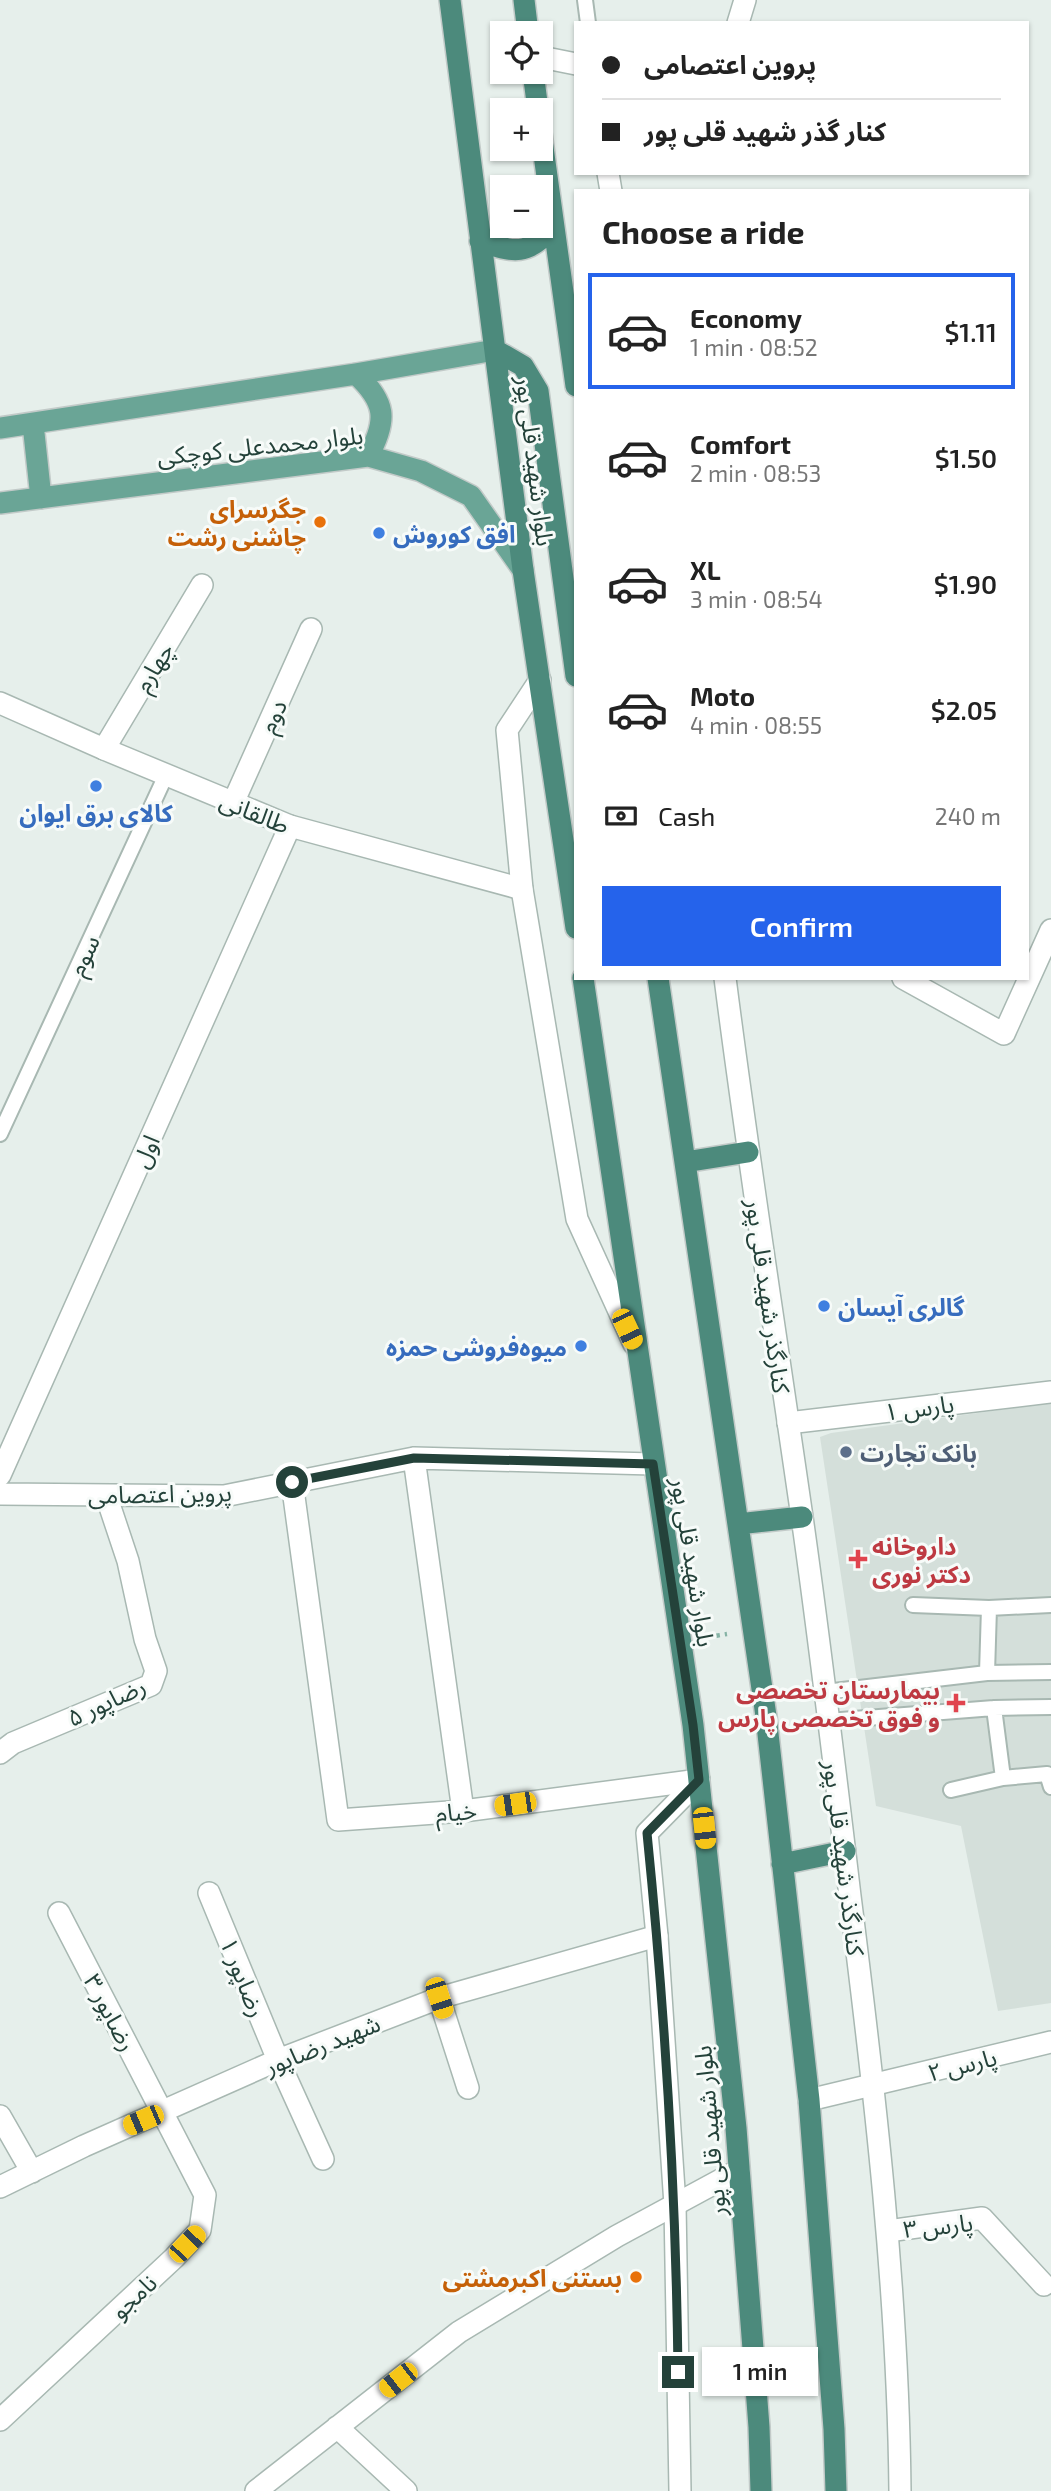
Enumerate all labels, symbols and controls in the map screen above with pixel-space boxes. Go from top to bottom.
map controls [490,21,553,238]
button: locate [490,21,553,84]
text: پروین اعتصامی [644,48,816,79]
button: + [490,98,553,161]
text: کنار گذر شهید قلی پور [644,115,886,146]
button: − [490,175,553,238]
text: Choose a ride [602,212,805,250]
icon: car [606,300,669,363]
text: Economy [690,302,802,333]
text: $1.11 [944,316,997,347]
text: 1 min · 08:52 [690,333,818,361]
street label: بلوار شهید قلی پور [509,373,561,548]
street label: بلوار محمدعلی کوچکی [156,420,365,472]
icon: car [606,426,669,489]
text: Comfort [690,428,791,459]
text: $1.50 [935,442,997,473]
text: 2 min · 08:53 [690,459,821,487]
place label: جگرسرای چاشنی رشت [168,494,306,553]
marker: جگرسرای چاشنی رشت [312,514,328,530]
place label: افق کوروش [393,519,516,550]
marker: افق کوروش [371,525,387,541]
icon: car [606,552,669,615]
text: XL [690,554,721,585]
text: $1.90 [934,568,997,599]
text: 3 min · 08:54 [690,585,823,613]
street label: چهارم [127,637,183,700]
icon: car [606,678,669,741]
text: Moto [690,680,755,711]
text: $2.05 [931,694,997,725]
street label: دوم [252,695,297,739]
text: 4 min · 08:55 [690,711,822,739]
marker: کالای برق ایوان [88,778,104,794]
street label: طالقانی [216,785,294,839]
icon: cash [602,797,640,835]
place label: کالای برق ایوان [19,798,174,828]
text: Cash [658,800,715,831]
text: 240 m [935,802,1001,830]
button: Confirm [602,886,1001,966]
street label: سوم [61,930,109,982]
street label: اول [125,1130,166,1172]
street label: کنارگذر شهید قلی پور [739,1196,797,1397]
place label: گالری آیسان [838,1292,965,1322]
marker: گالری آیسان [816,1298,832,1314]
car [609,1306,646,1352]
place label: میوه‌فروشی حمزه [386,1332,567,1362]
marker: میوه‌فروشی حمزه [573,1338,589,1354]
street label: پارس ۱ [882,1388,956,1428]
place label: بانک تجارت [860,1438,977,1468]
marker: بانک تجارت [838,1444,854,1460]
route start [276,1466,308,1498]
street label: بلوار شهید قلی پور [664,1474,722,1649]
street label: پروین اعتصامی [88,1477,232,1511]
place label: داروخانه دکتر نوری [872,1531,971,1589]
marker: داروخانه دکتر نوری [850,1551,866,1567]
street label: رضاپور ۵ [62,1670,151,1734]
place label: بیمارستان تخصصی و فوق تخصصی پارس [718,1675,940,1734]
marker: بیمارستان تخصصی و فوق تخصصی پارس [946,1693,966,1713]
street label: کنارگذر شهید قلی پور [816,1758,871,1958]
car [493,1791,538,1817]
street label: خیام [434,1795,478,1832]
car [692,1806,717,1850]
street label: رضاپور ۱ [213,1933,273,2022]
street label: رضاپور ۳ [77,1968,143,2057]
car [423,1975,456,2021]
street label: شهید رضاپور [259,2008,385,2083]
street label: پارس ۲ [924,2041,1000,2089]
street label: بلوار شهید قلی پور [687,2044,733,2219]
car [120,2102,167,2138]
street label: پارس ۳ [901,2207,975,2245]
car [165,2222,210,2266]
place label: بستنی اکبرمشتی [443,2263,622,2293]
street label: نامجو [104,2267,163,2325]
marker: بستنی اکبرمشتی [628,2269,644,2285]
callout: 1 min [702,2348,818,2396]
route end [662,2356,694,2388]
text: 1 min [733,2357,787,2385]
car [375,2359,422,2401]

